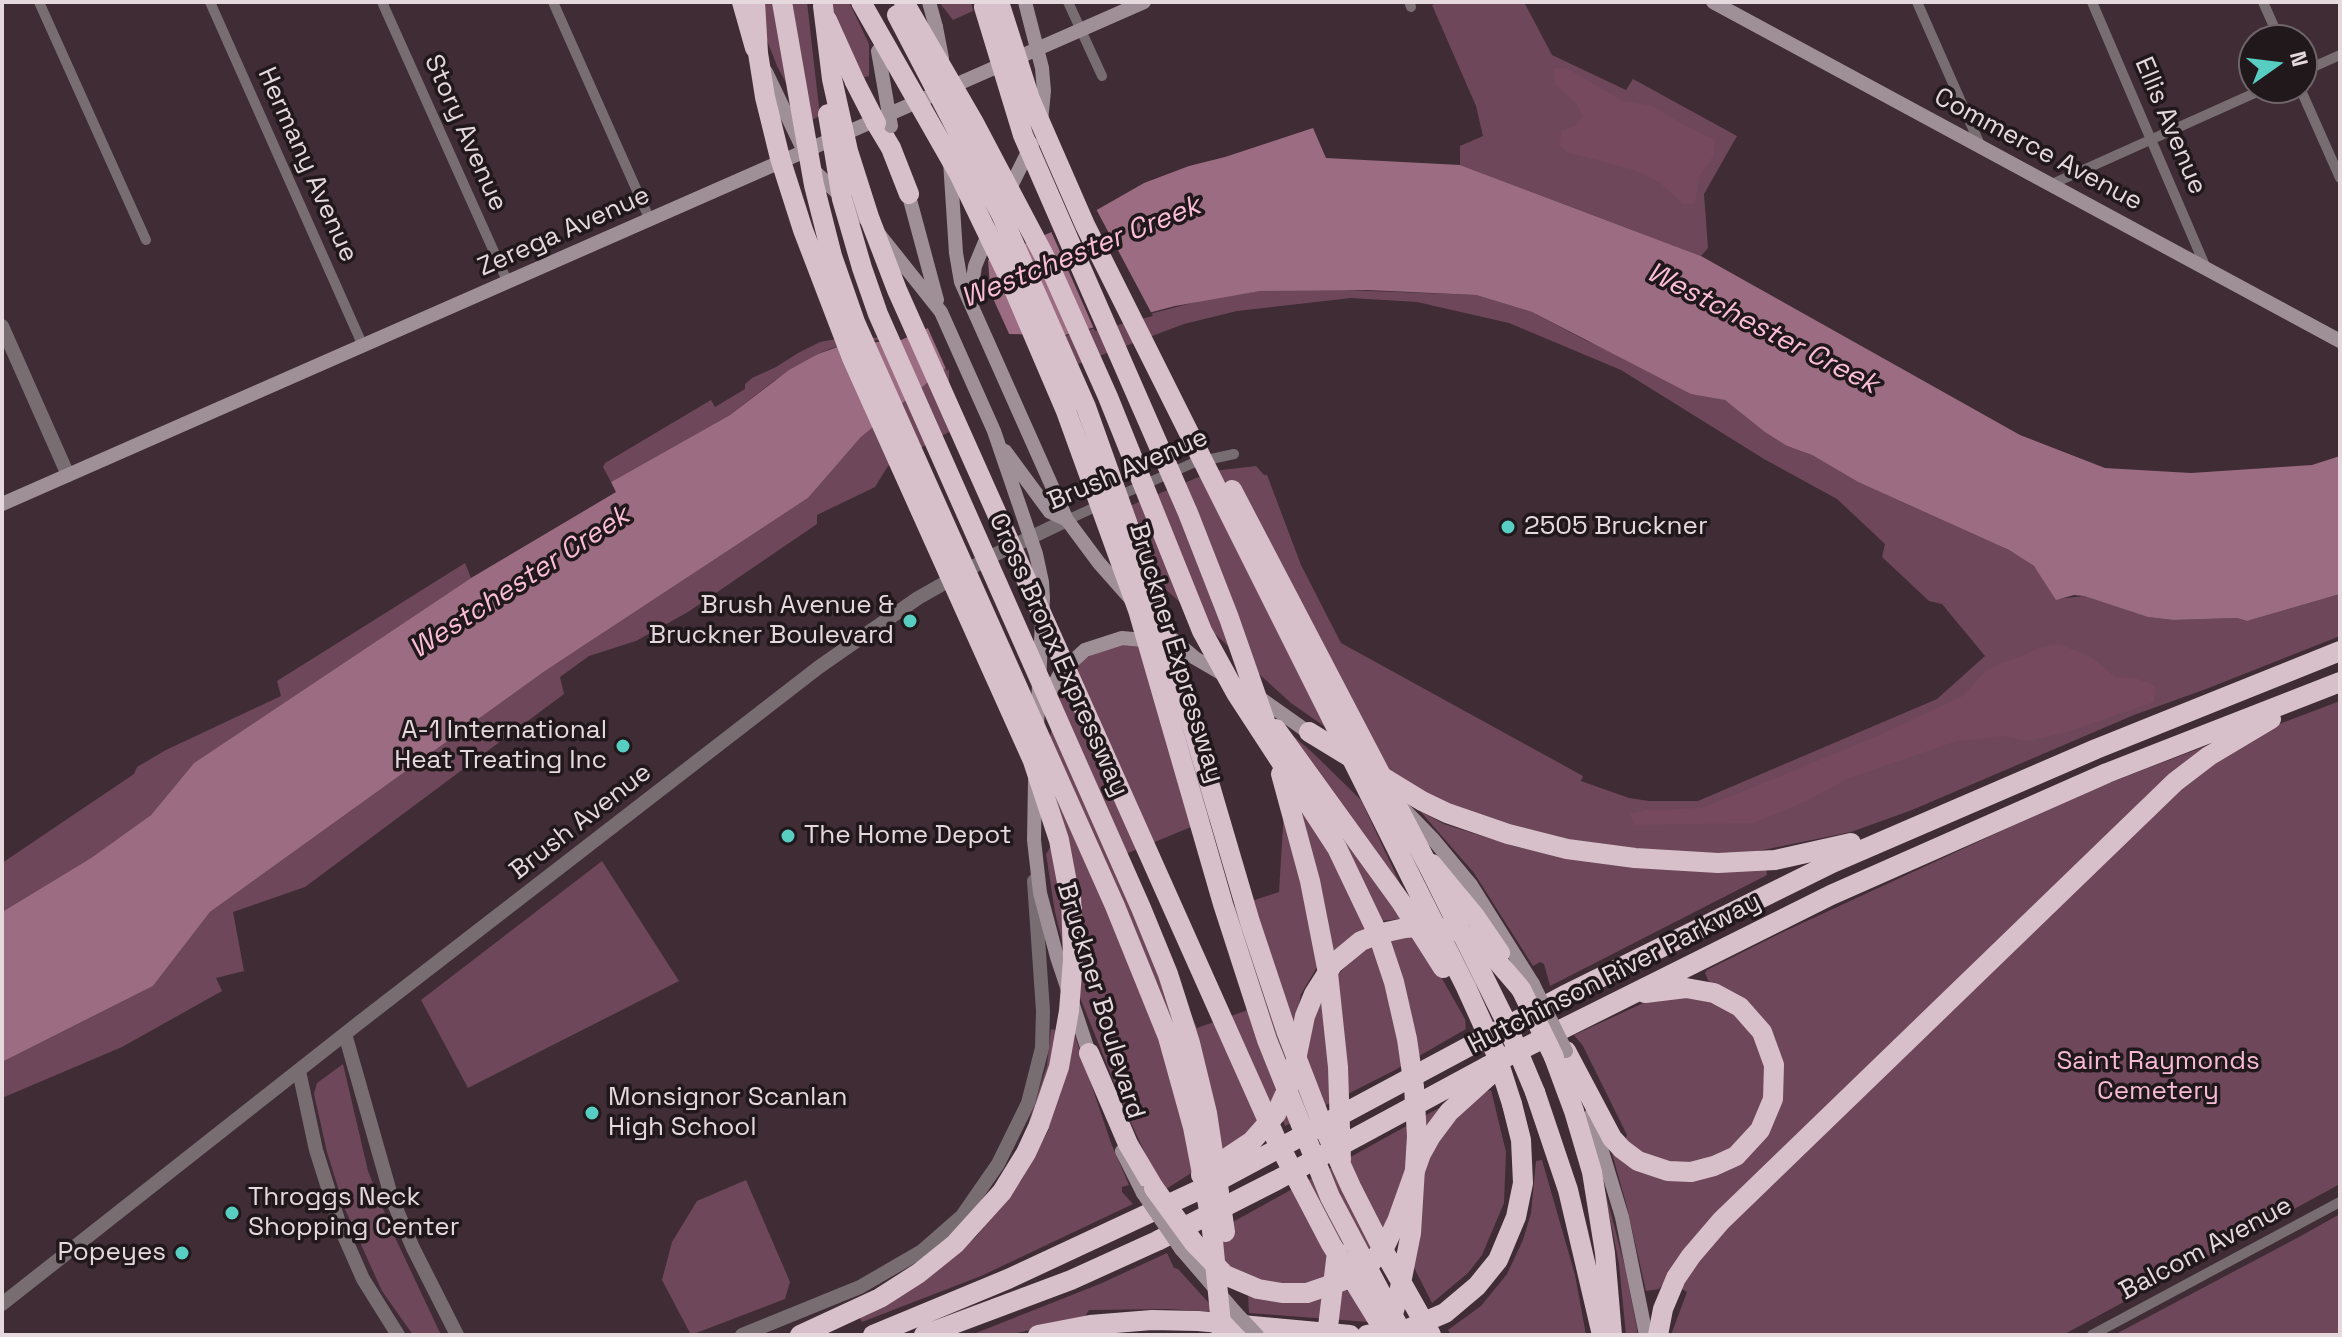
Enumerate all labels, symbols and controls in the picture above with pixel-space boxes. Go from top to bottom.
north arrow [2238,24,2318,104]
text: N [2284,48,2315,69]
street label: Story Avenue [417,50,513,216]
street label: Ellis Avenue [2127,53,2213,199]
street label: Hermany Avenue [250,63,364,267]
street label: Commerce Avenue [1928,82,2148,218]
street label: Zerega Avenue [473,180,655,284]
water label: Westchester Creek [956,190,1206,316]
water label: Westchester Creek [1641,256,1883,402]
street label: Brush Avenue [1043,422,1213,518]
water label: Westchester Creek [404,499,636,667]
street label: Cross Bronx Expressway [981,509,1135,801]
place label: 2505 Bruckner [1524,511,1708,543]
marker: 2505 Bruckner [1499,518,1517,536]
street label: Bruckner Expressway [1122,519,1230,787]
place label: Brush Avenue & Bruckner Boulevard [649,590,894,652]
marker: Brush Avenue & Bruckner Boulevard [901,612,919,630]
place label: A-1 International Heat Treating Inc [394,715,607,776]
marker: A-1 International Heat Treating Inc [614,737,632,755]
street label: Brush Avenue [504,757,658,887]
place label: The Home Depot [804,820,1012,852]
marker: The Home Depot [779,827,797,845]
street label: Bruckner Boulevard [1049,879,1151,1123]
street label: Hutchinson River Parkway [1464,887,1766,1061]
park label: Saint Raymonds Cemetery [2056,1046,2260,1108]
place label: Monsignor Scanlan High School [608,1082,847,1144]
marker: Monsignor Scanlan High School [583,1104,601,1122]
place label: Throggs Neck Shopping Center [248,1182,459,1244]
street label: Balcom Avenue [2114,1190,2298,1308]
marker: Throggs Neck Shopping Center [223,1204,241,1222]
place label: Popeyes [58,1237,166,1269]
marker: Popeyes [173,1244,191,1262]

